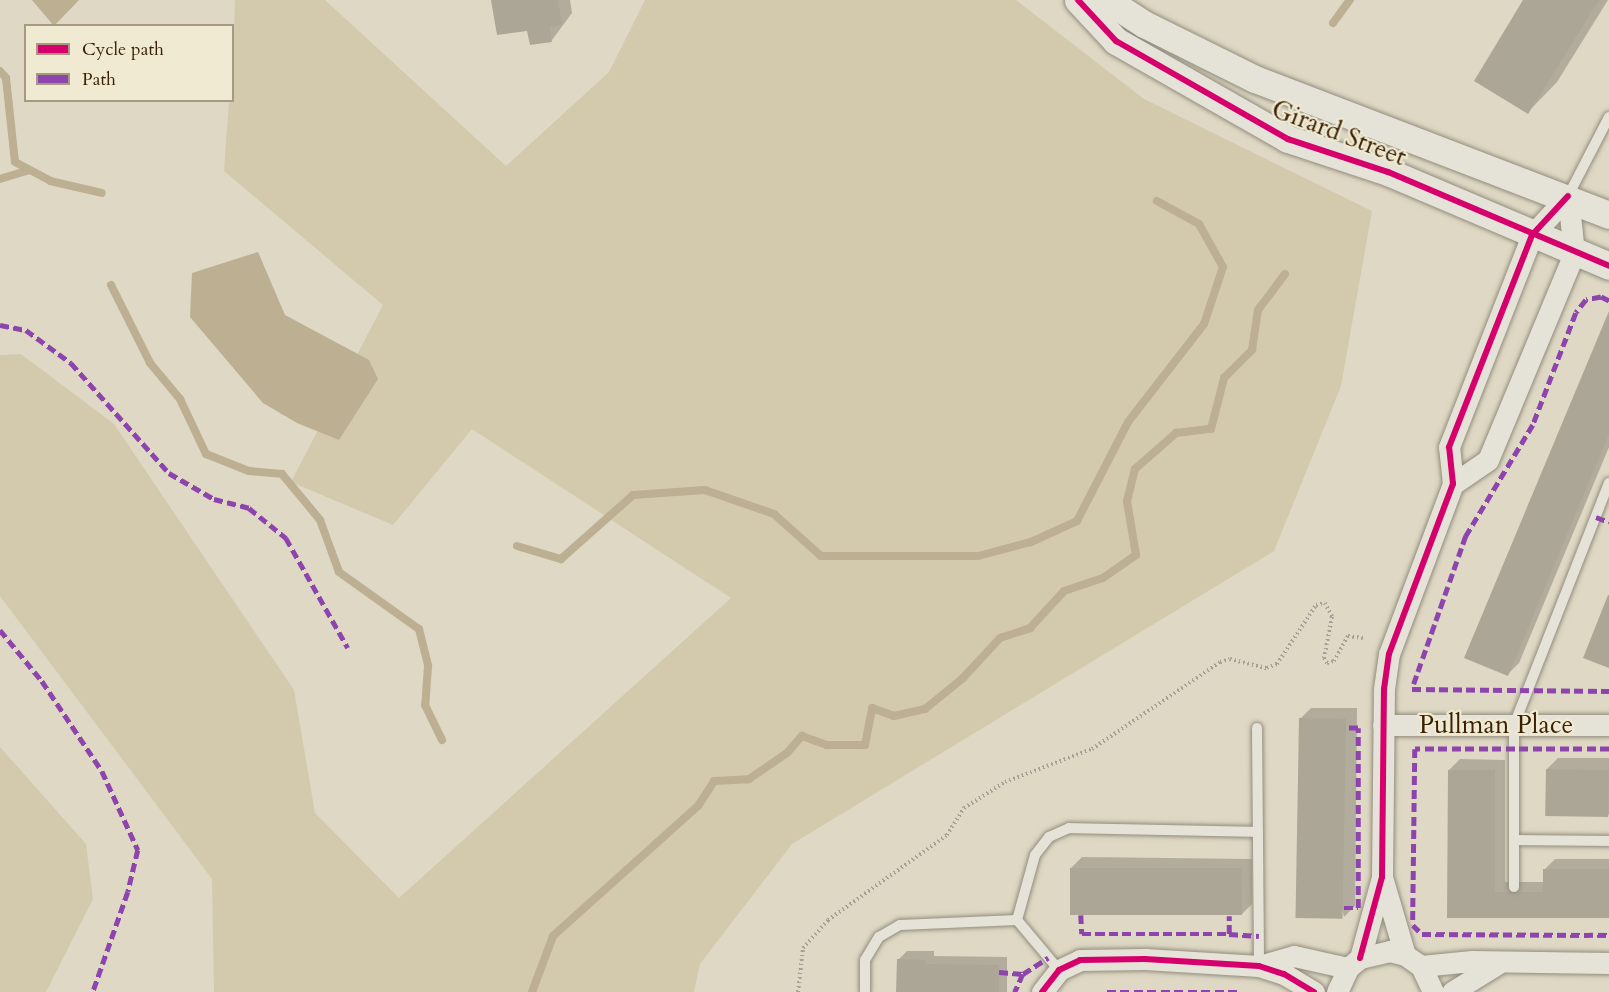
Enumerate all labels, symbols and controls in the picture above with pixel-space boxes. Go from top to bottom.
legend [24,24,234,102]
text: Cycle path [82,37,164,62]
text: Path [82,67,116,92]
street label: Girard Street [1267,93,1411,173]
street label: Pullman Place [1419,709,1573,741]

